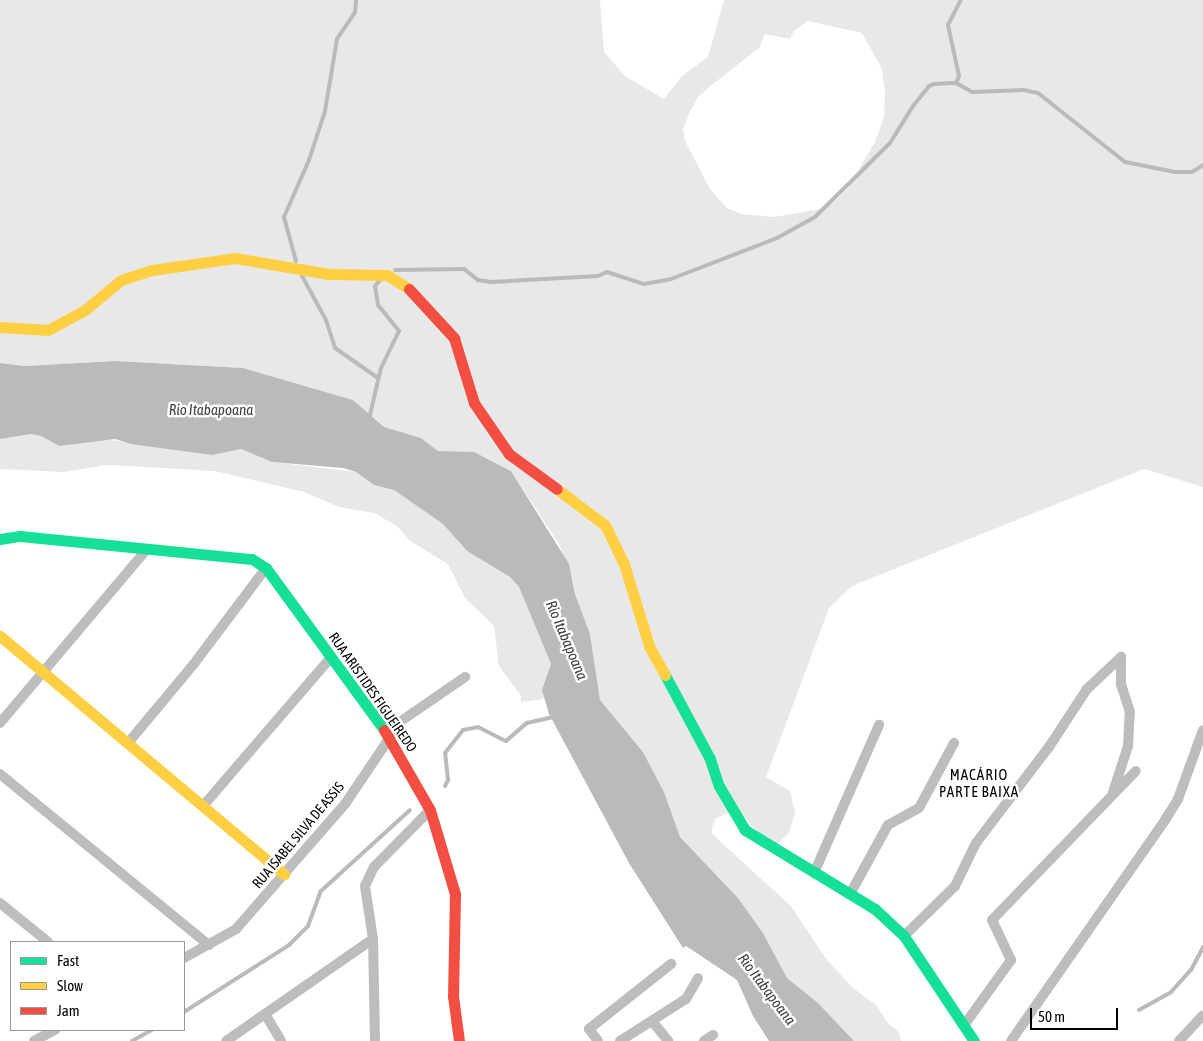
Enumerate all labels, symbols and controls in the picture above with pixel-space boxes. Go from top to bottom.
water label: Rio Itabapoana [169,401,253,419]
water label: Rio Itabapoana [542,598,592,682]
street label: RUA ARISTIDES FIGUEIREDO [325,629,421,755]
district label: MACÁRIO PARTE BAIXA [938,765,1020,800]
street label: RUA ISABEL SILVA DE ASSIS [249,778,347,892]
legend [10,941,185,1031]
water label: Rio Itabapoana [734,950,800,1028]
text: Fast [57,952,79,969]
text: Slow [57,977,83,994]
scale bar [1033,998,1120,1030]
text: Jam [57,1002,80,1019]
text: 50 m [1038,1008,1065,1025]

